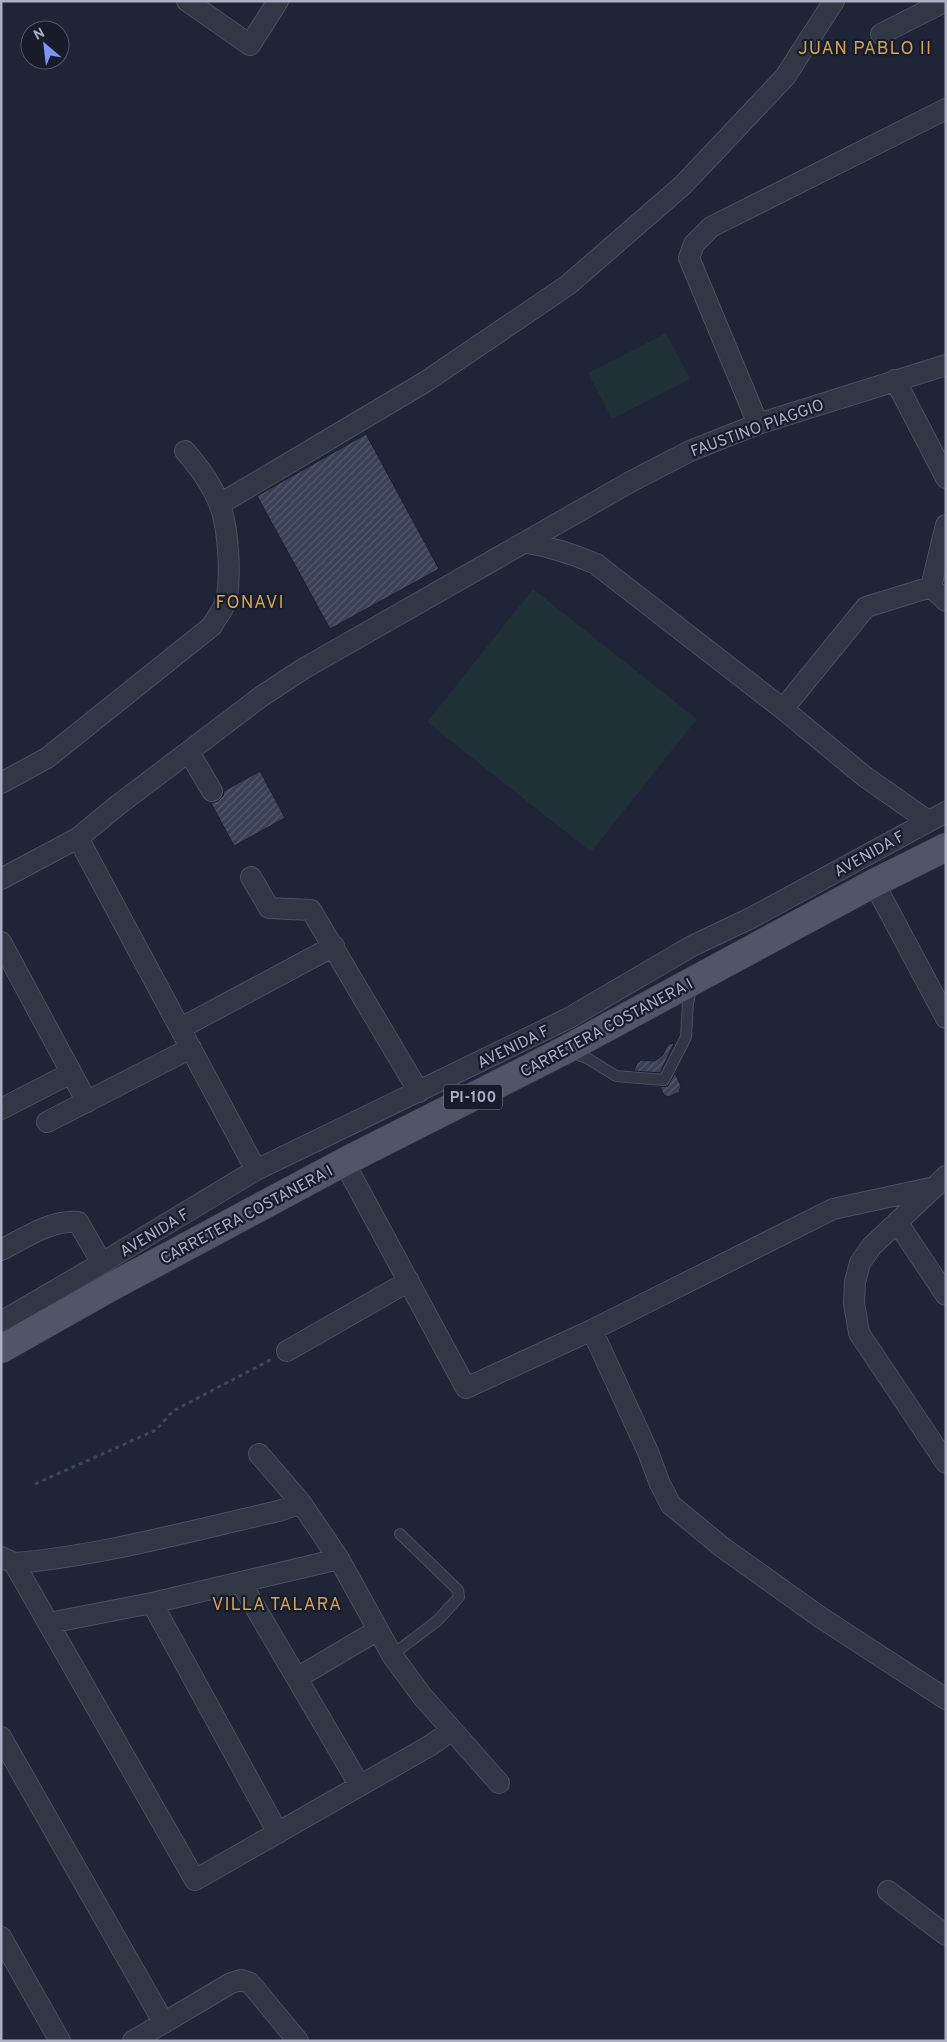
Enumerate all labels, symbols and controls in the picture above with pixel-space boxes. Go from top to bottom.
north arrow [20,20,70,70]
text: N [31,25,48,45]
district label: JUAN PABLO II [798,38,932,61]
street label: FAUSTINO PIAGGIO [688,395,827,462]
district label: FONAVI [216,592,284,615]
street label: AVENIDA F [831,827,909,882]
street label: CARRETERA COSTANERA I [517,975,697,1083]
street label: AVENIDA F [474,1022,553,1074]
road number: PI-100 [444,1084,502,1110]
street label: CARRETERA COSTANERA I [157,1162,337,1270]
street label: AVENIDA F [116,1205,194,1262]
district label: VILLA TALARA [212,1594,342,1617]

